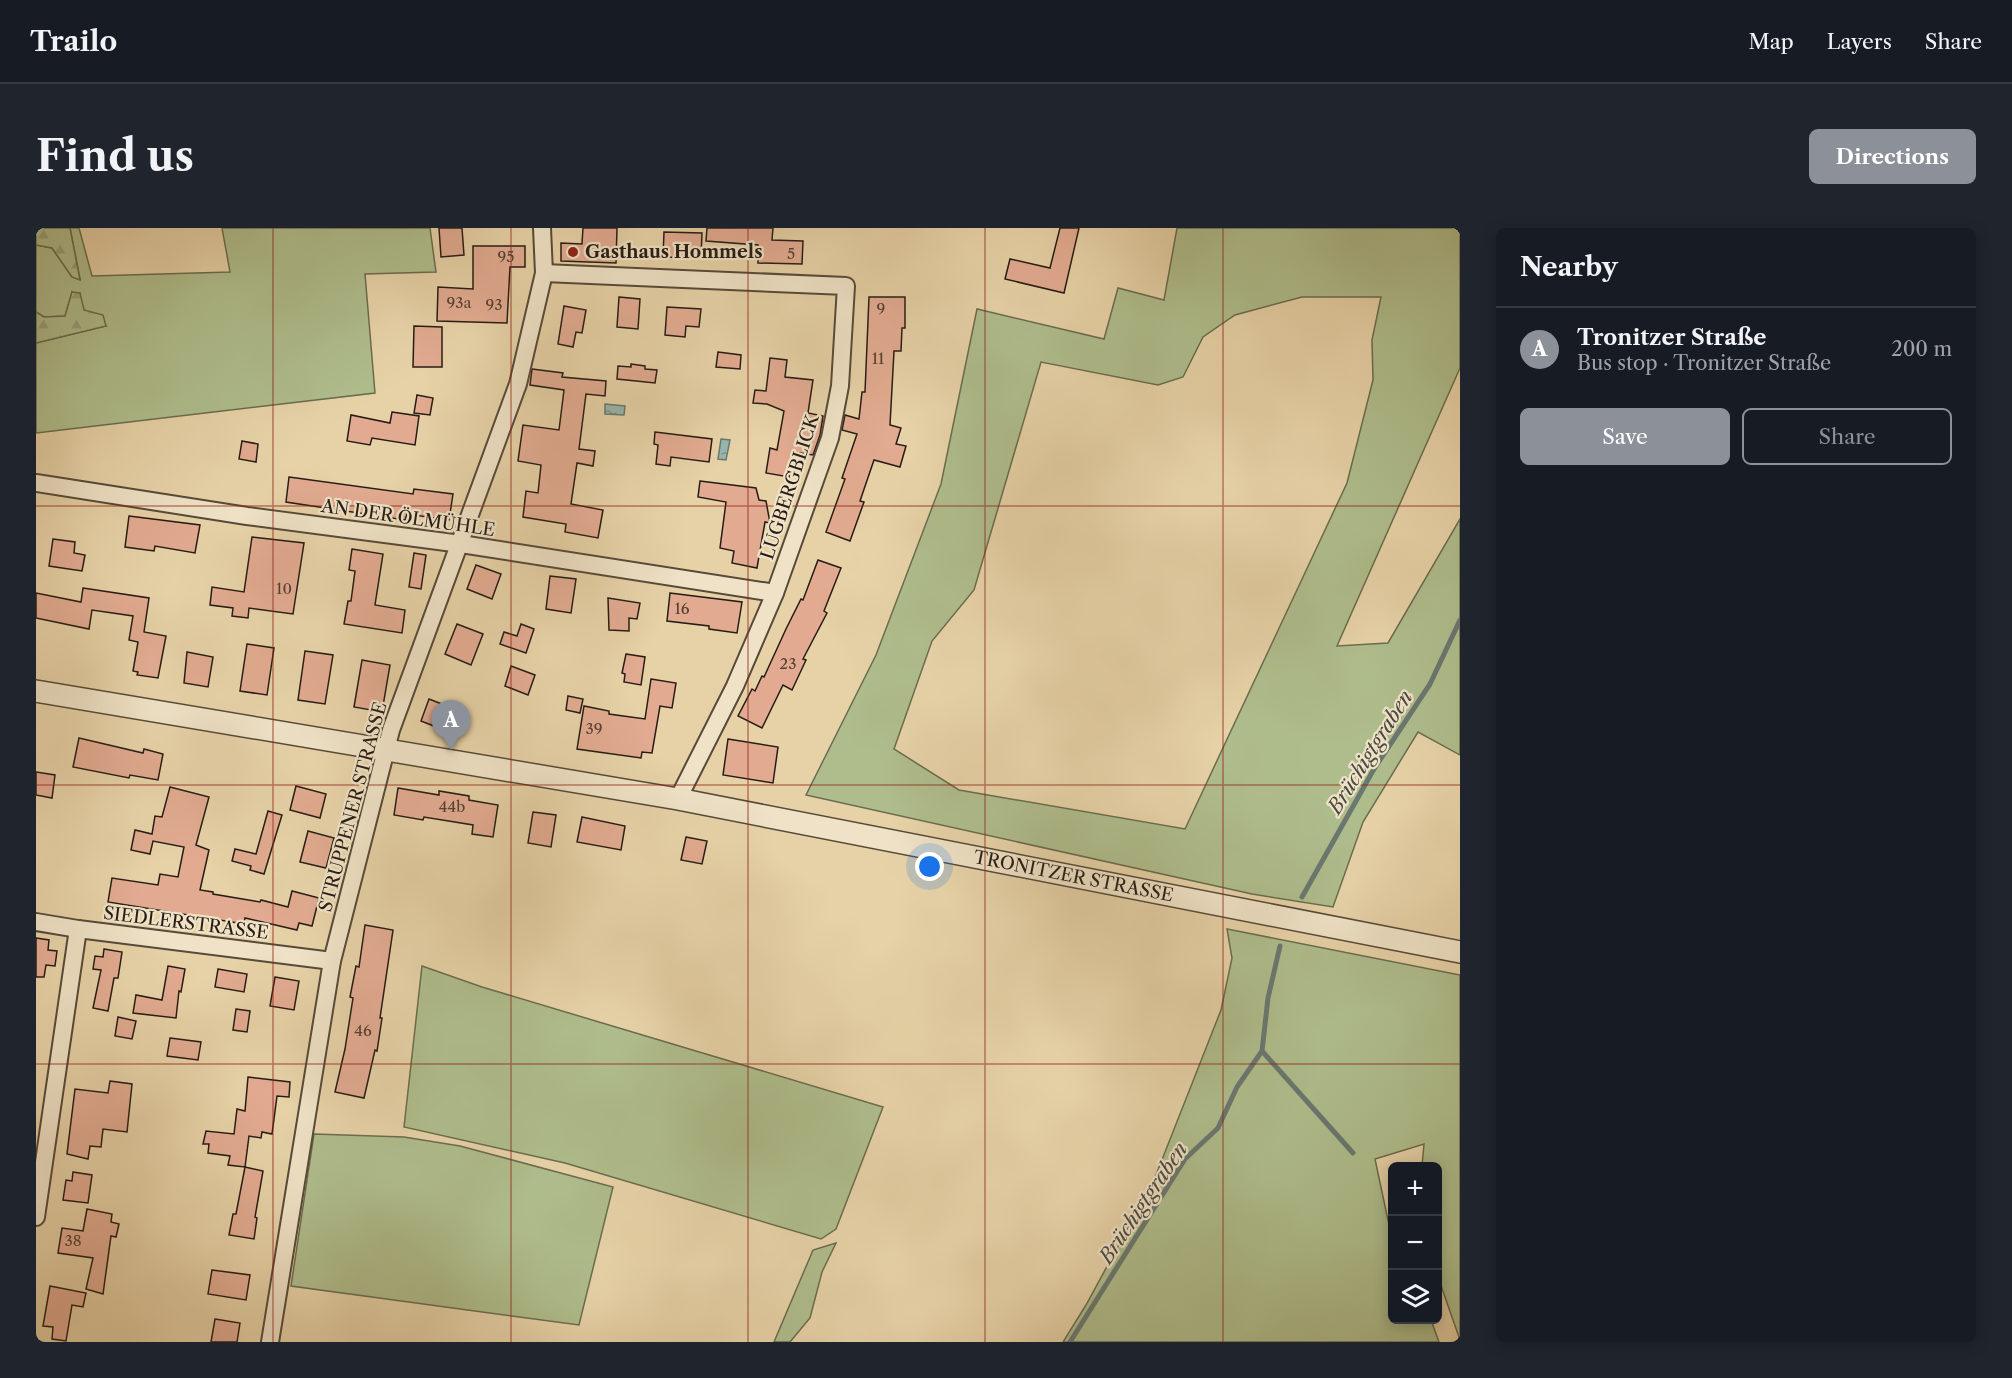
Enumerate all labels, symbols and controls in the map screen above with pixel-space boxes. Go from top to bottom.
text: Trailo [30,24,117,58]
text: Map [1749,29,1794,54]
text: Layers [1827,29,1892,54]
text: Share [1925,29,1982,54]
button: Directions [1809,129,1976,184]
text: Find us [36,130,194,182]
place label: Gasthaus Hommels [585,241,763,263]
house number: 5 [787,244,795,263]
marker: Gasthaus Hommels [566,245,580,259]
house number: 95 [498,247,514,266]
text: Nearby [1520,251,1618,283]
house number: 93a [447,293,472,312]
house number: 93 [485,295,503,314]
house number: 9 [877,299,885,318]
text: Tronitzer Straße [1577,324,1767,351]
text: A [1532,337,1547,361]
text: 200 m [1891,337,1952,361]
house number: 11 [872,349,885,368]
text: Bus stop · Tronitzer Straße [1577,351,1831,375]
button: Save [1520,408,1730,465]
button: Share [1742,408,1952,465]
street label: LUGBERGBLICK [756,411,824,562]
street label: AN DER ÖLMÜHLE [319,494,496,541]
house number: 10 [276,579,292,598]
house number: 16 [674,599,690,618]
house number: 23 [780,654,796,673]
water label: Brüchigtgraben [1321,686,1418,820]
street label: STRUPPENER STRASSE [314,700,392,914]
pin: A [432,700,470,750]
house number: 39 [585,719,603,738]
house number: 44b [439,797,465,816]
street label: TRONITZER STRASSE [972,846,1175,907]
your location [915,852,944,881]
street label: SIEDLERSTRASSE [102,902,270,944]
house number: 46 [354,1021,372,1040]
water label: Brüchigtgraben [1093,1138,1192,1270]
map controls [1388,1162,1442,1324]
button: + [1388,1162,1442,1216]
button: − [1388,1216,1442,1270]
house number: 38 [64,1231,82,1250]
button: layers [1388,1270,1442,1324]

